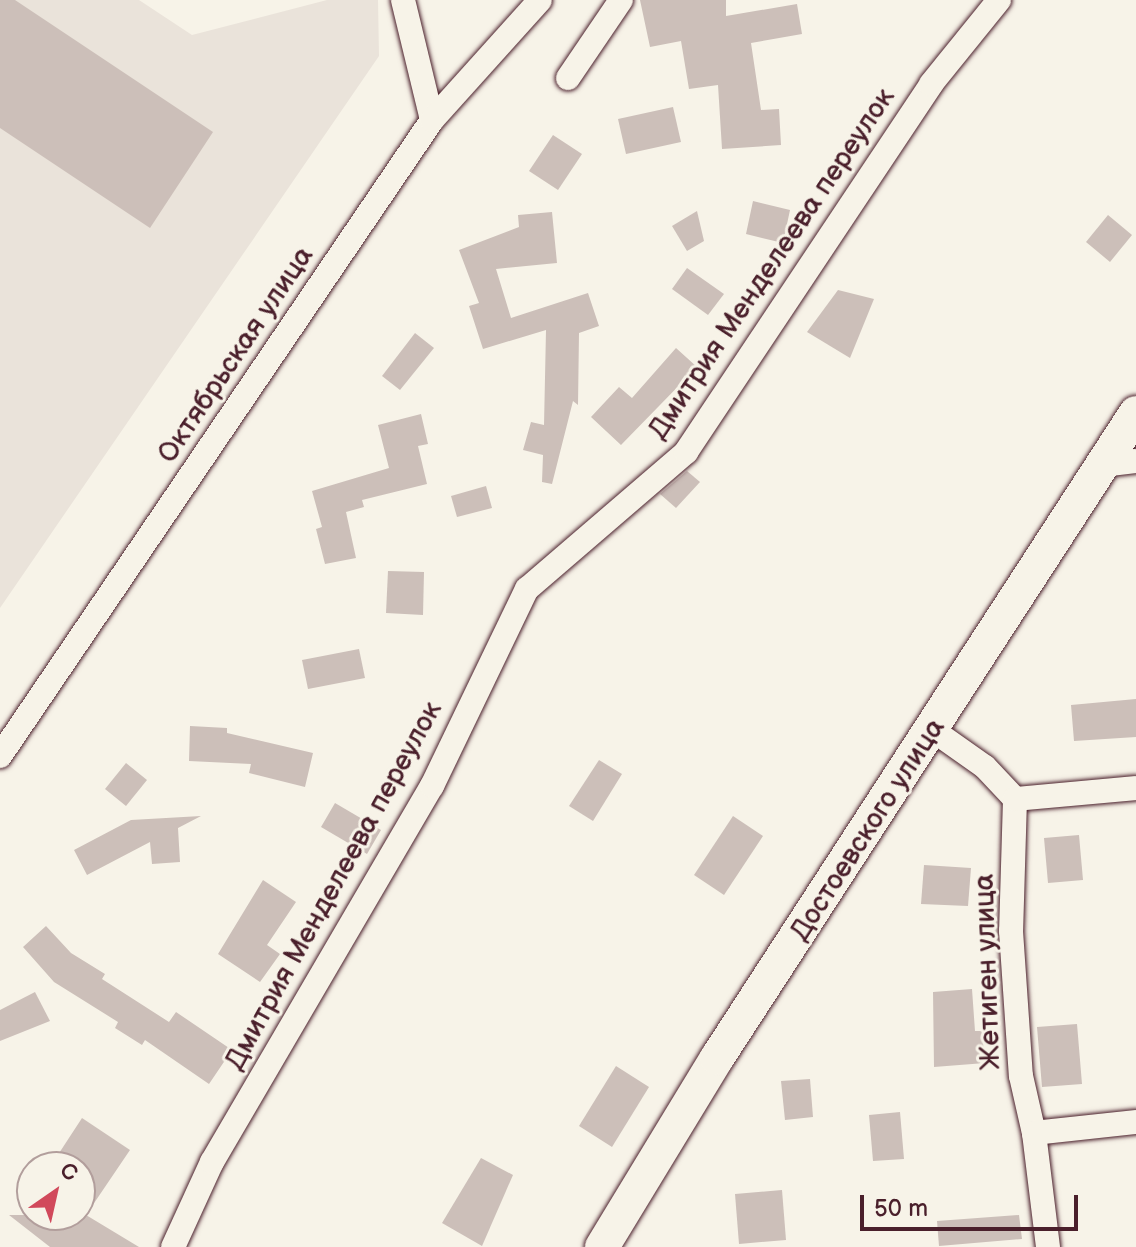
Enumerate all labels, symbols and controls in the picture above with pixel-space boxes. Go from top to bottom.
street label: Дмитрия Менделеева переулок [642,82,902,446]
street label: Октябрьская улица [151,240,321,470]
street label: Дмитрия Менделеева переулок [218,696,450,1076]
street label: Достоевского улица [784,713,952,947]
street label: Жетиген улица [968,873,1008,1071]
north arrow [16,1151,96,1231]
text: С [55,1157,82,1188]
scale bar [864,1179,1082,1229]
text: 50 m [874,1194,928,1223]

